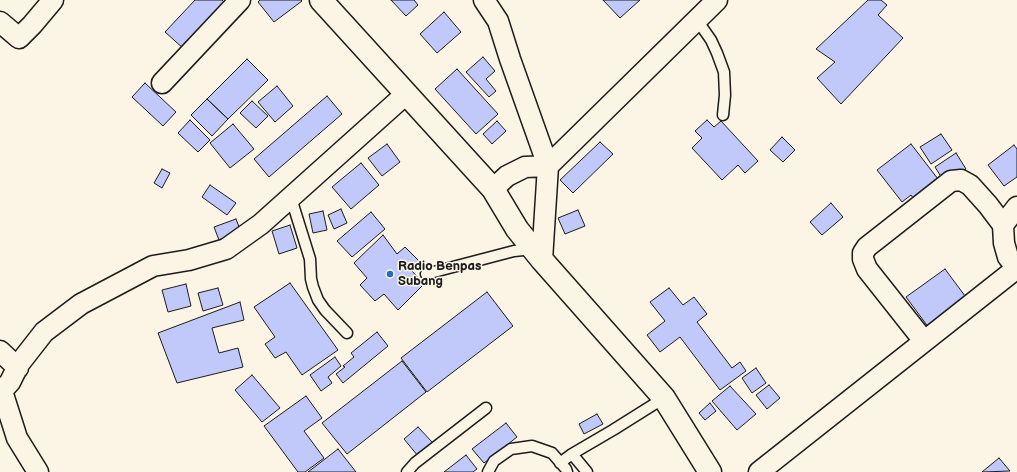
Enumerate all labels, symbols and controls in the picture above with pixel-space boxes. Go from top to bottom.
place label: Radio Benpas Subang [398,259,481,290]
marker: Radio Benpas Subang [385,269,395,279]

